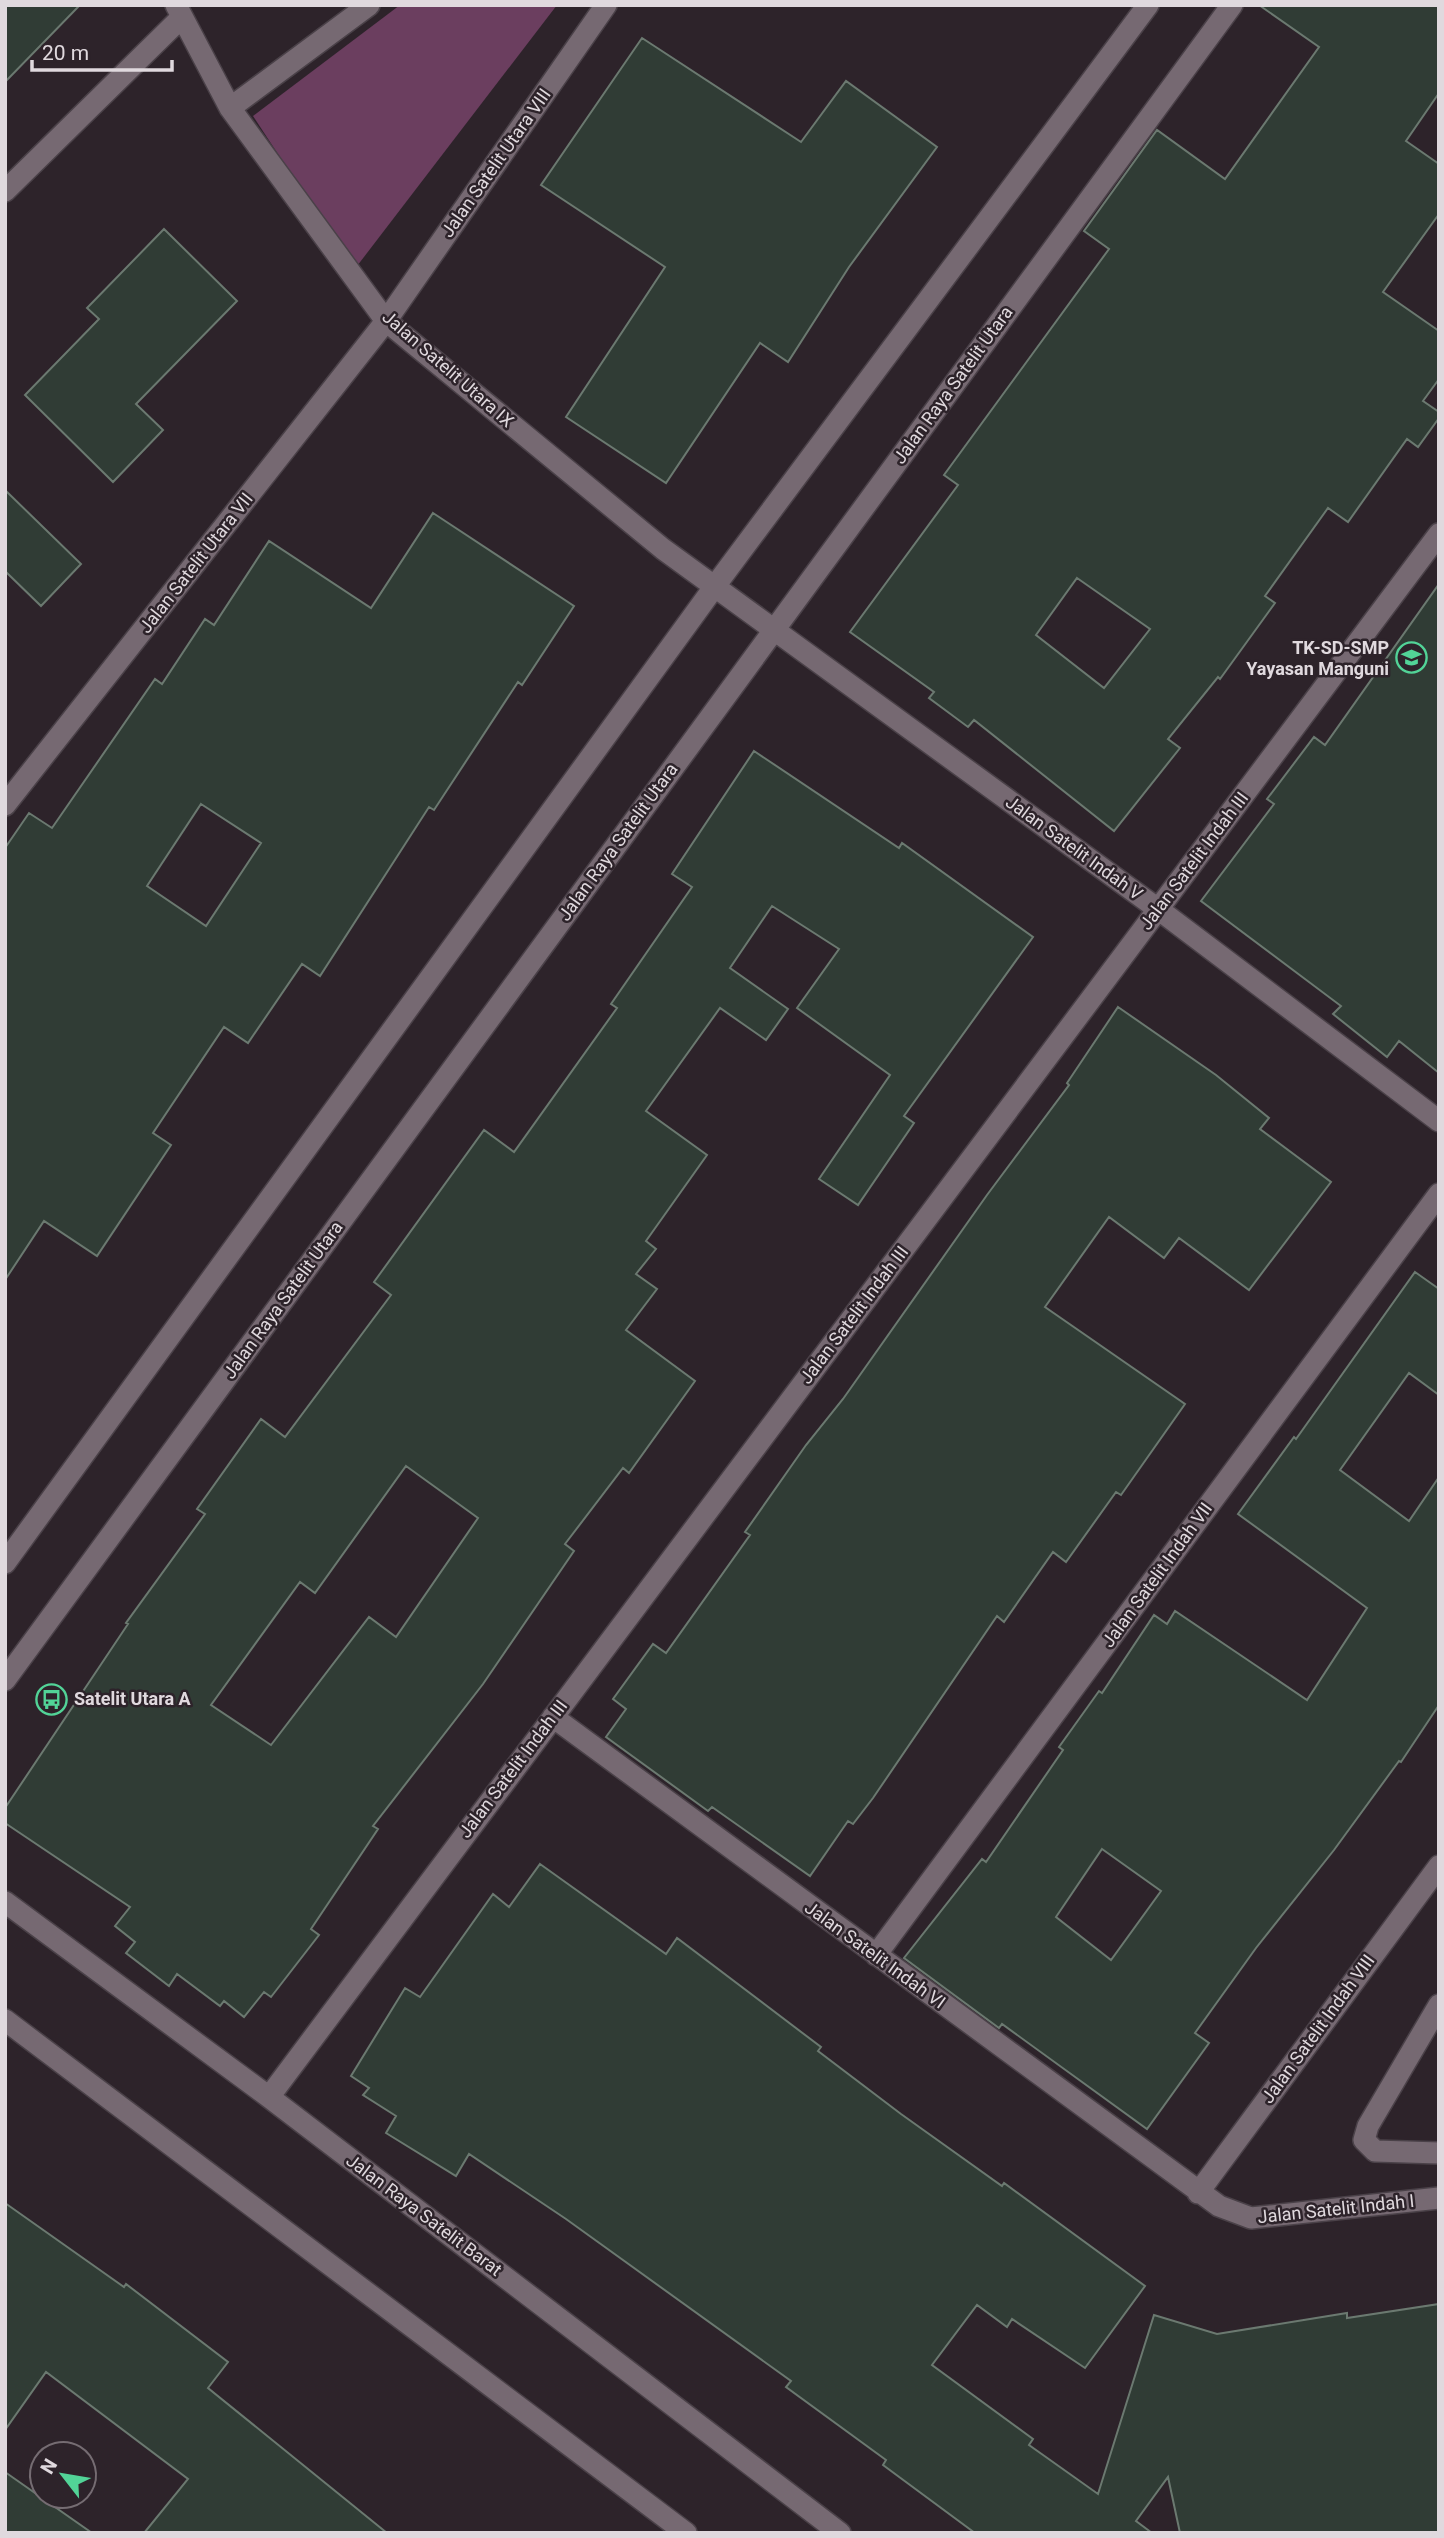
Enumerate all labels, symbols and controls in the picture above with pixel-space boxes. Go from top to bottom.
scale bar [32,28,172,72]
text: 20 m [42,41,89,65]
street label: Jalan Satelit Utara VIII [436,84,555,241]
street label: Jalan Raya Satelit Utara [888,302,1017,468]
street label: Jalan Satelit Utara IX [378,306,518,431]
street label: Jalan Satelit Utara VII [134,488,257,637]
place label: TK-SD-SMP Yayasan Manguni [1246,637,1389,679]
school or university icon: TK-SD-SMP Yayasan Manguni [1395,641,1429,675]
street label: Jalan Raya Satelit Utara [553,759,682,925]
street label: Jalan Satelit Indah III [1135,788,1252,934]
street label: Jalan Satelit Indah V [1002,791,1147,905]
street label: Jalan Raya Satelit Utara [218,1217,347,1383]
street label: Jalan Satelit Indah III [795,1242,912,1388]
street label: Jalan Satelit Indah VII [1097,1498,1216,1651]
bus stop icon: Satelit Utara A [34,1682,68,1716]
place label: Satelit Utara A [74,1688,192,1709]
street label: Jalan Satelit Indah III [454,1696,571,1842]
street label: Jalan Satelit Indah VI [801,1896,950,2013]
street label: Jalan Satelit Indah VIII [1257,1950,1379,2107]
street label: Jalan Raya Satelit Barat [342,2149,506,2280]
street label: Jalan Satelit Indah I [1257,2190,1415,2227]
north arrow [28,2440,98,2510]
text: N [36,2455,62,2478]

